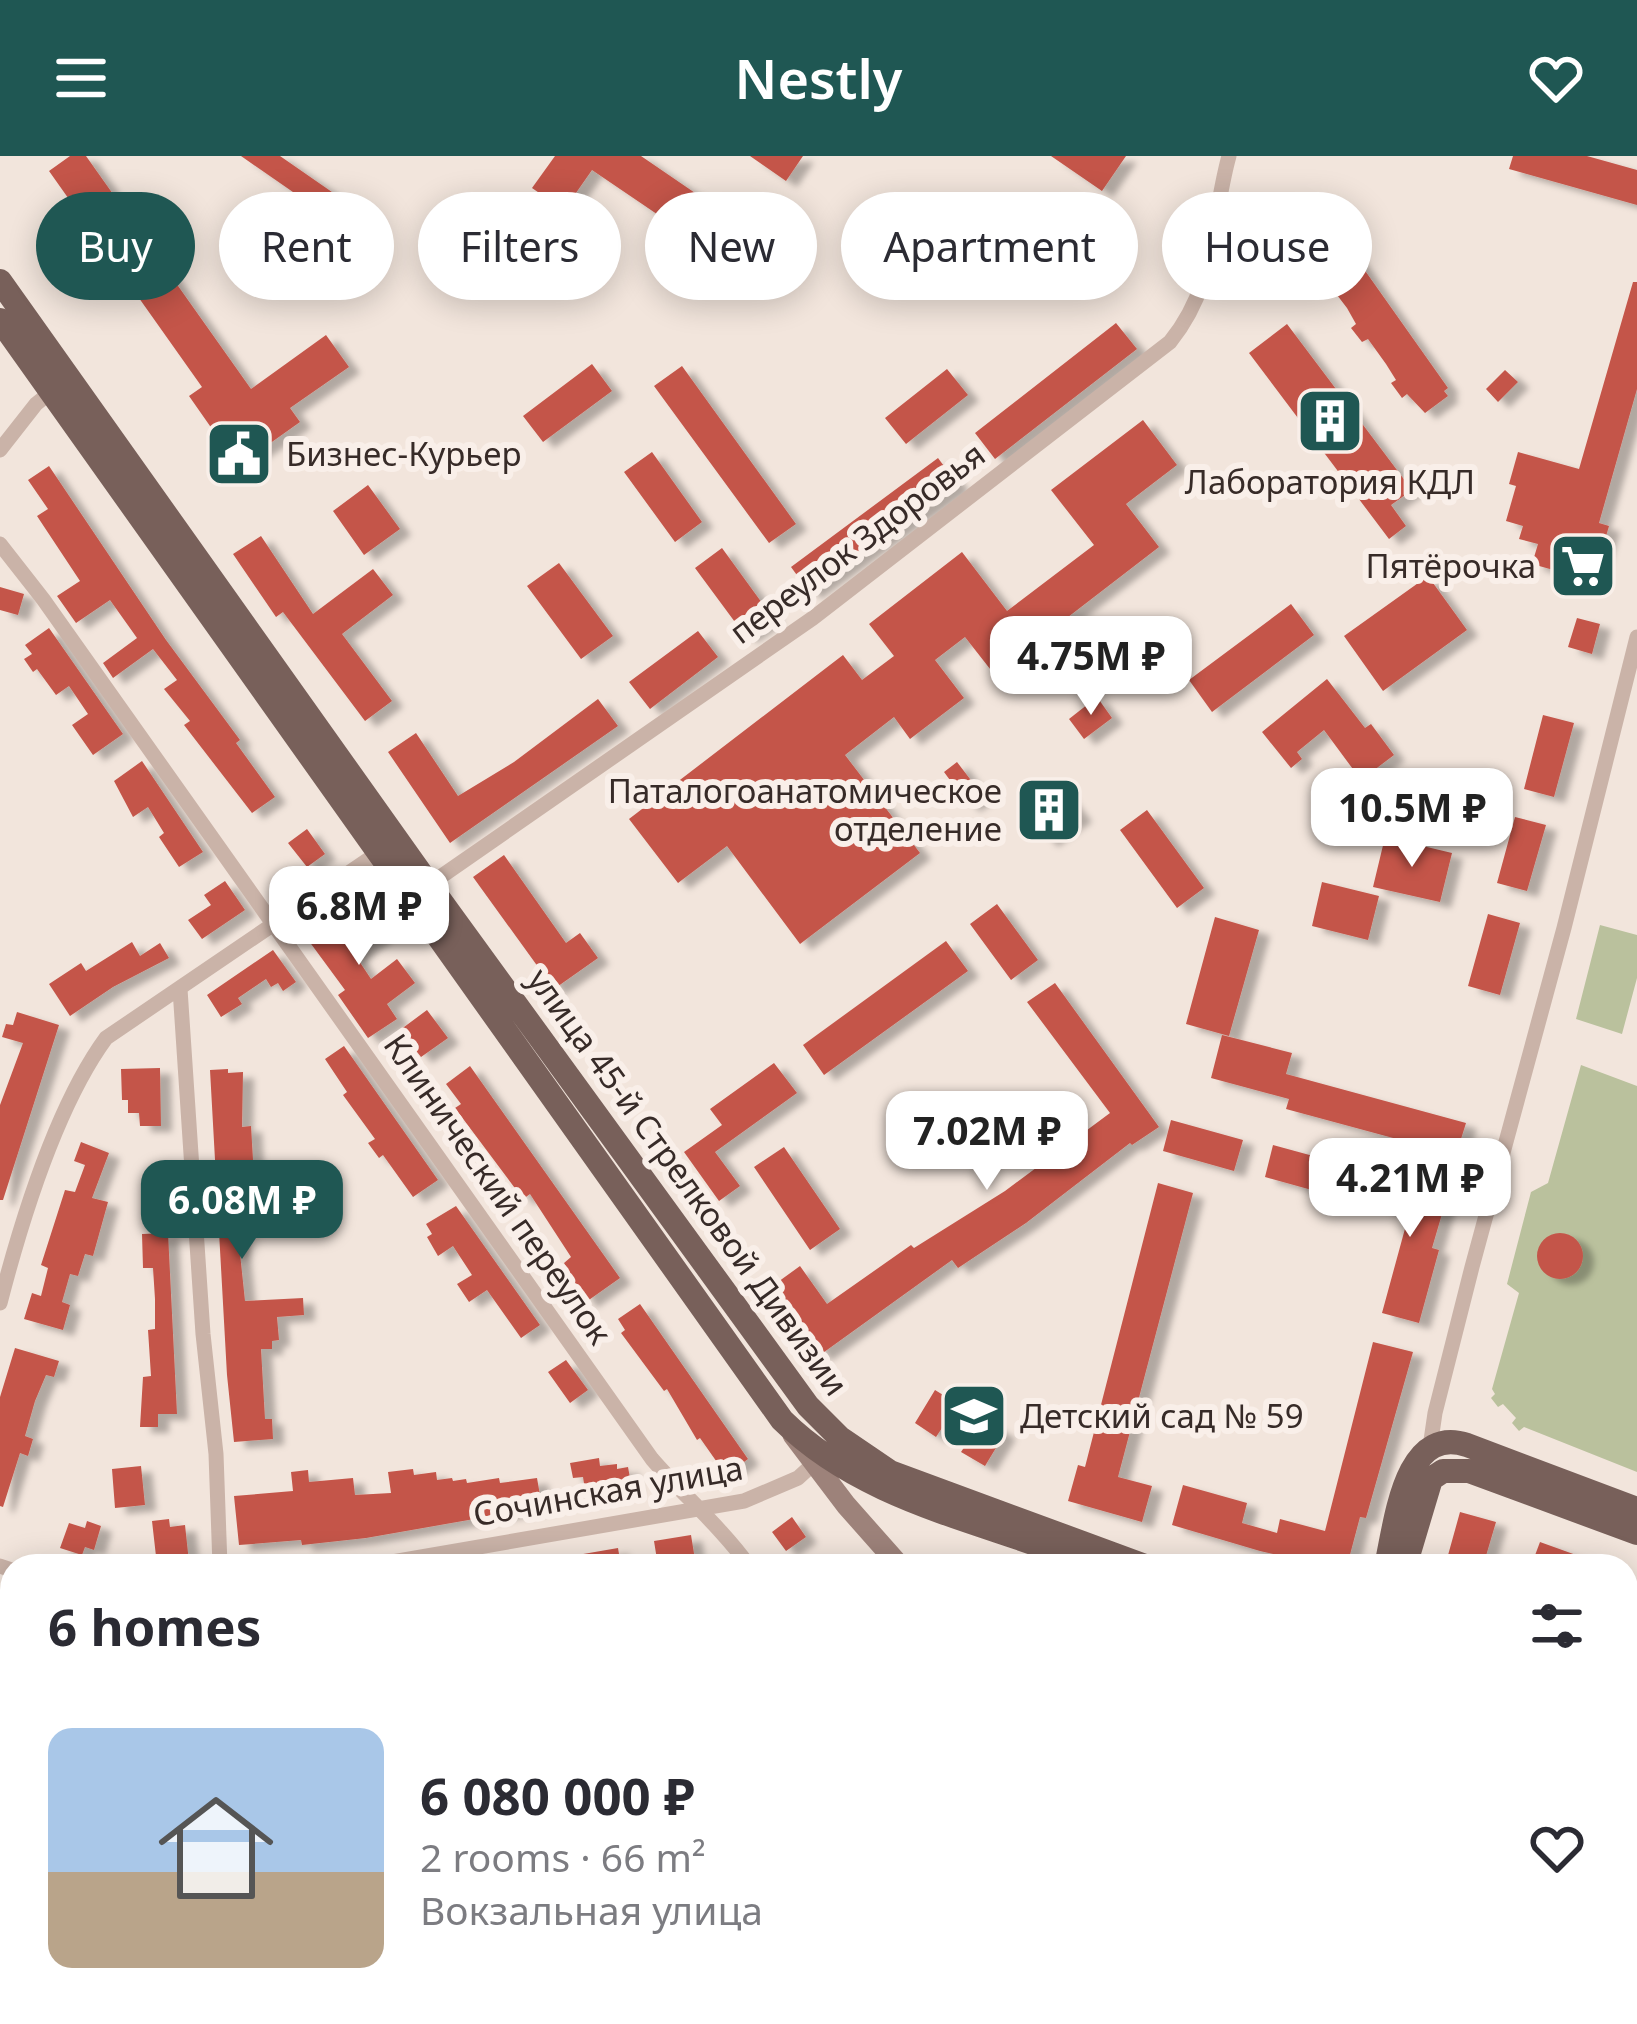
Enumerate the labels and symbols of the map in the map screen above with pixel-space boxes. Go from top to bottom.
building icon: Лаборатория КДЛ [1295,386,1365,456]
public building icon: Бизнес-Курьер [204,419,274,489]
place label: Бизнес-Курьер [286,431,522,476]
street label: переулок Здоровья [720,432,994,654]
place label: Лаборатория КДЛ [1185,459,1475,504]
supermarket icon: Пятёрочка [1548,531,1618,601]
place label: Пятёрочка [1366,543,1536,588]
pin: 4.75M ₽ [980,616,1202,718]
place label: Паталогоанатомическое отделение [608,768,1002,851]
pin: 10.5M ₽ [1301,768,1523,870]
building icon: Паталогоанатомическое отделение [1014,775,1084,845]
pin: 6.8M ₽ [261,866,457,968]
street label: улица 45-й Стрелковой Дивизии [518,959,859,1405]
street label: Клинический переулок [374,1025,623,1353]
pin: 7.02M ₽ [876,1091,1098,1193]
pin: 4.21M ₽ [1299,1138,1521,1240]
pin: 6.08M ₽ [131,1160,353,1262]
school or university icon: Детский сад № 59 [939,1381,1009,1451]
place label: Детский сад № 59 [1020,1393,1304,1438]
street label: Сочинская улица [469,1445,746,1536]

